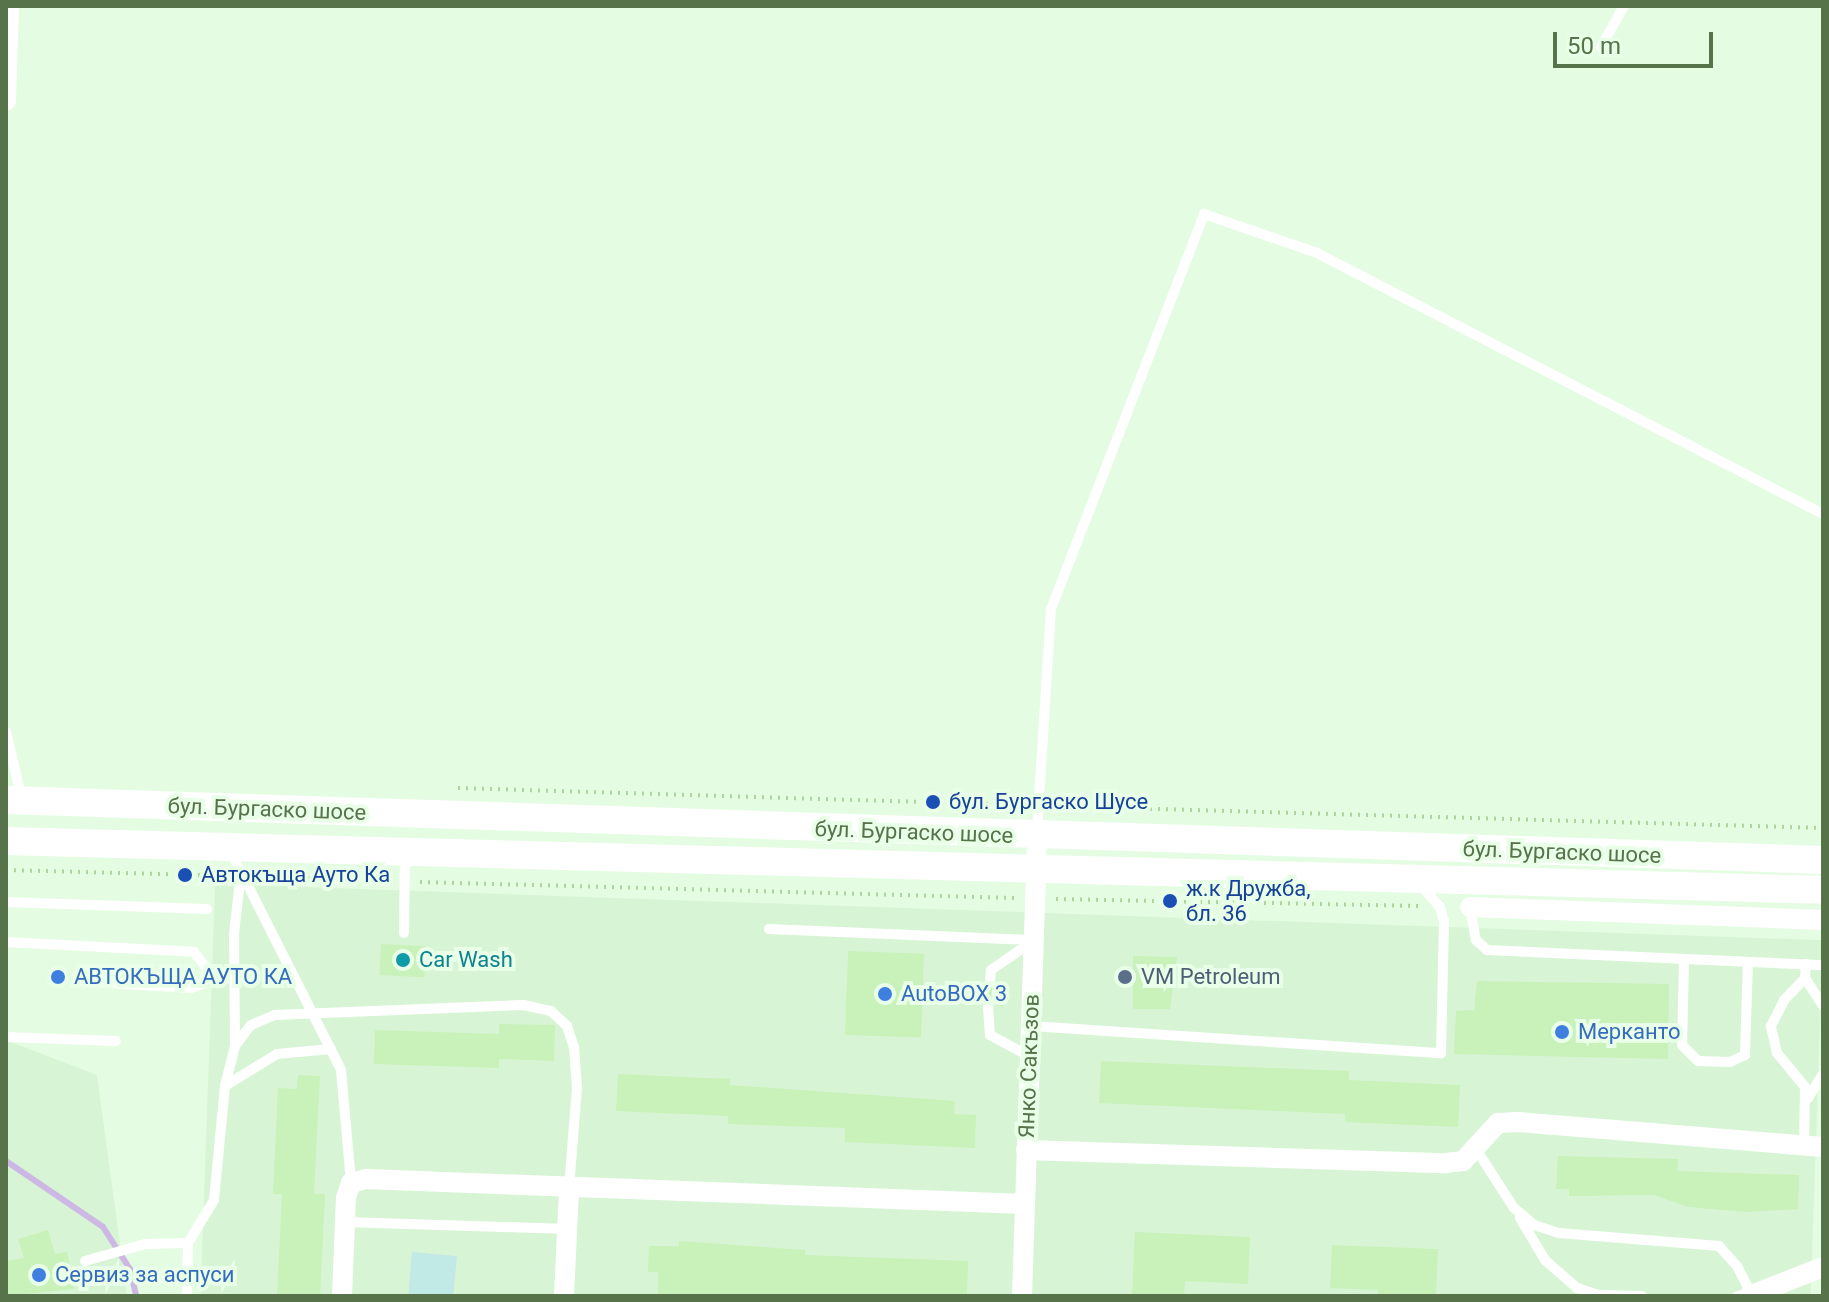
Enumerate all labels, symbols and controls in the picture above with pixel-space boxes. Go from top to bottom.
scale bar [1557,16,1717,66]
text: 50 m [1567,32,1621,60]
place label: бул. Бургаско Шусе [949,789,1148,815]
street label: бул. Бургаско шосе [167,792,367,826]
marker: бул. Бургаско Шусе [924,793,942,811]
street label: бул. Бургаско шосе [814,815,1014,849]
street label: бул. Бургаско шосе [1462,835,1662,869]
place label: Автокъща Ауто Ка [201,862,390,888]
marker: Автокъща Ауто Ка [176,866,194,884]
place label: ж.к Дружба, бл. 36 [1186,875,1311,926]
marker: ж.к Дружба, бл. 36 [1161,892,1179,910]
place label: Car Wash [419,947,513,973]
marker: Car Wash [394,951,412,969]
place label: АВТОКЪЩА АУТО КА [74,964,292,990]
place label: VM Petroleum [1141,964,1280,990]
marker: АВТОКЪЩА АУТО КА [49,968,67,986]
marker: VM Petroleum [1116,968,1134,986]
place label: AutoBOX 3 [901,981,1007,1007]
marker: AutoBOX 3 [876,985,894,1003]
street label: Янко Сакъзов [1013,993,1045,1139]
place label: Мерканто [1578,1019,1680,1045]
marker: Мерканто [1553,1023,1571,1041]
place label: Сервиз за аспуси [55,1262,235,1288]
marker: Сервиз за аспуси [30,1266,48,1284]

